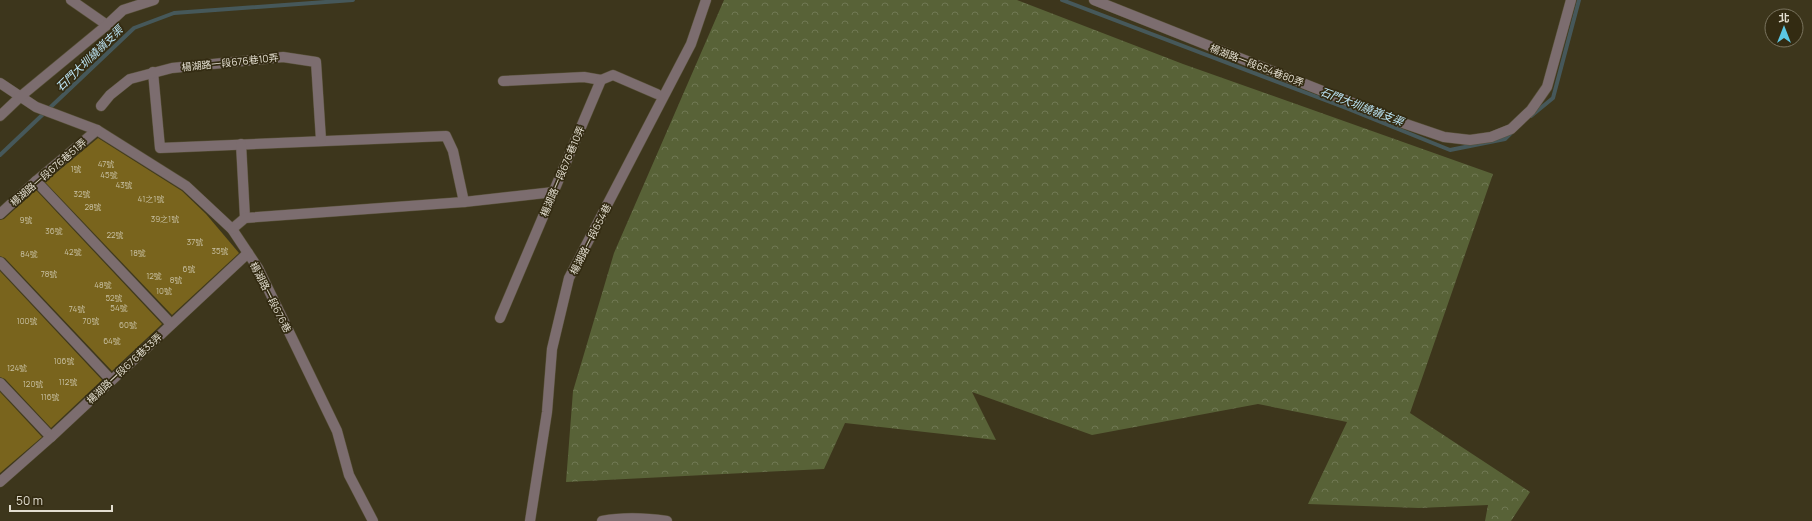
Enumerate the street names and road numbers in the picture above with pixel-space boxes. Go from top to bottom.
street label: 楊湖路一段654巷80弄 [1208,41,1306,89]
street label: 楊湖路一段676巷10弄 [181,50,279,74]
street label: 楊湖路一段676巷10弄 [537,123,587,219]
street label: 楊湖路一段676巷51弄 [7,135,89,209]
street label: 楊湖路一段654巷 [566,201,614,277]
street label: 楊湖路一段676巷 [247,259,295,335]
street label: 楊湖路一段676巷33弄 [83,329,165,407]

